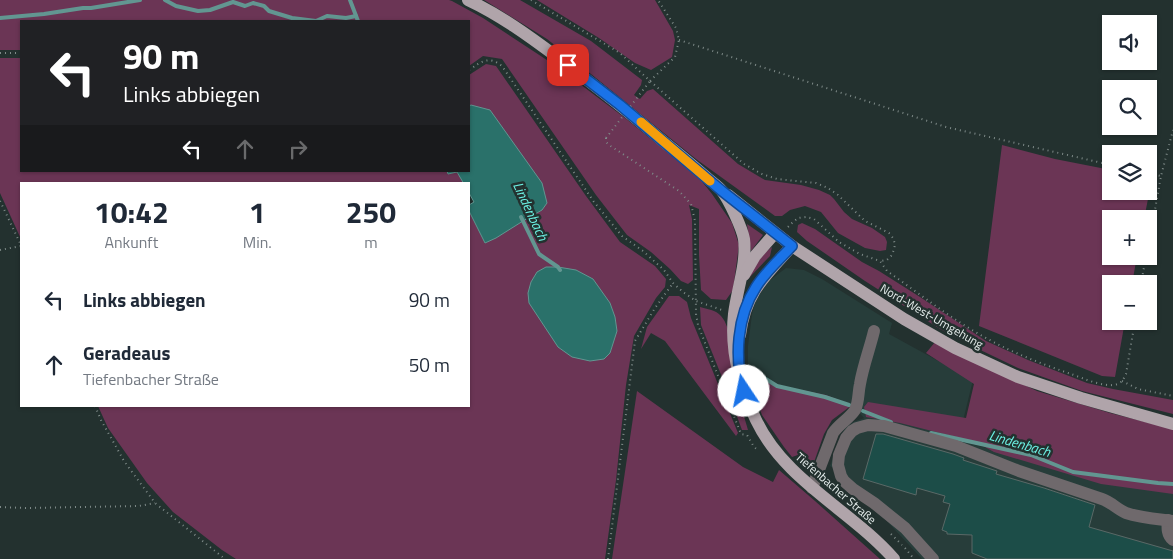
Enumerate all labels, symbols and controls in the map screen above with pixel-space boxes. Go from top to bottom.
map controls [1102,15,1157,330]
button: sound [1102,15,1157,70]
text: 90 m [123,29,199,83]
icon: left [40,40,105,105]
pin [547,44,589,86]
icon: arrive [554,51,582,79]
text: Links abbiegen [123,77,260,111]
button: search [1102,80,1157,135]
icon: left [178,135,206,163]
icon: ahead [231,135,259,163]
icon: right [284,135,312,163]
button: layers [1102,145,1157,200]
water label: Lindenbach [508,178,554,245]
text: 10:42 [94,189,169,235]
text: 1 [249,189,266,235]
text: 250 [346,189,396,235]
button: + [1102,210,1157,265]
text: Ankunft [104,230,158,254]
text: Min. [243,230,272,254]
text: m [364,230,378,254]
button: − [1102,275,1157,330]
street label: Nord-West-Umgehung [877,279,987,353]
text: Links abbiegen [83,285,206,314]
text: 90 m [409,285,450,314]
icon: left [40,286,68,314]
text: Geradeaus [83,338,170,367]
text: 50 m [409,350,450,379]
icon: ahead [40,351,68,379]
position arrow [717,364,769,416]
text: Tiefenbacher Straße [83,367,219,391]
water label: Lindenbach [987,424,1054,462]
street label: Tiefenbacher Straße [791,447,881,529]

